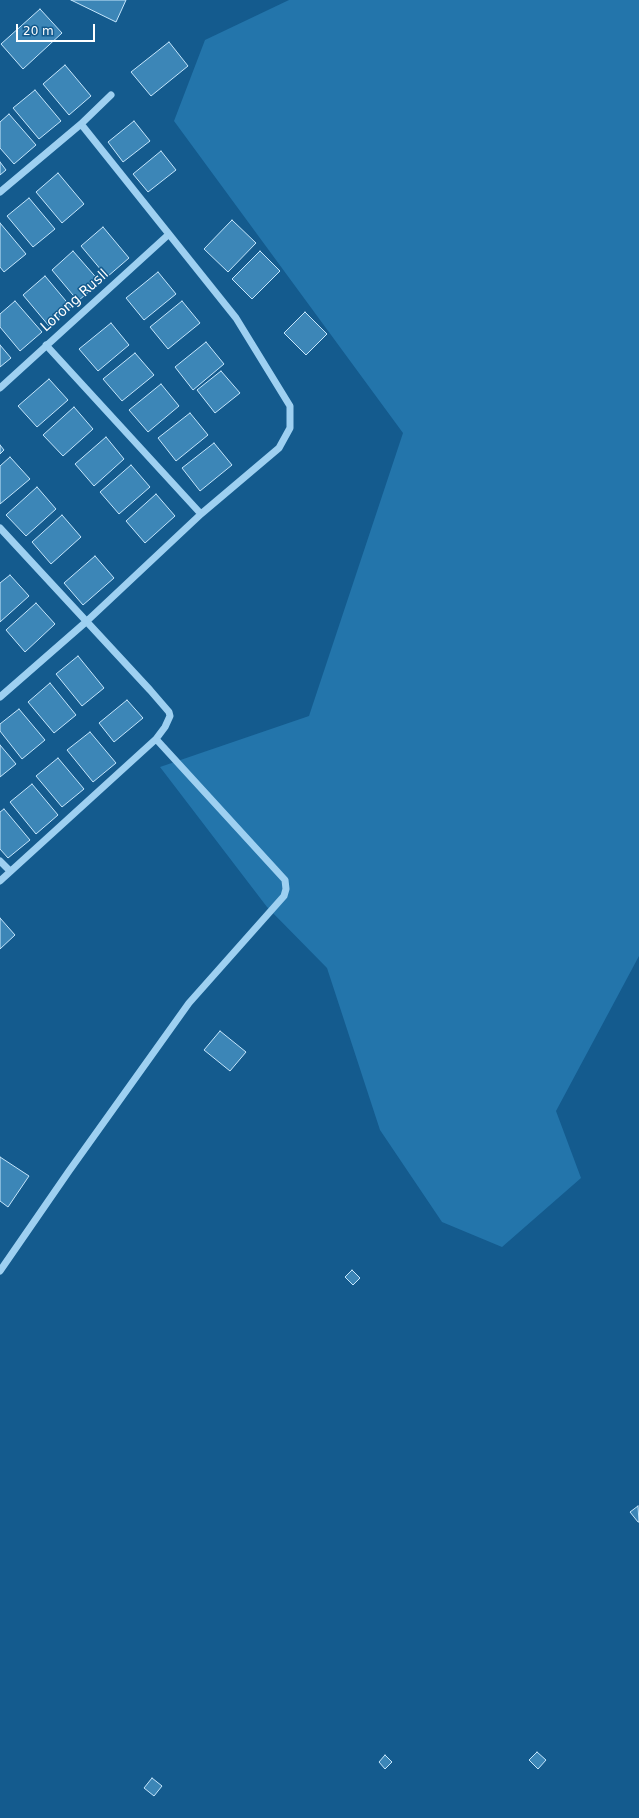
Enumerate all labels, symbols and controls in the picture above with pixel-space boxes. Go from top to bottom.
scale bar [18,16,97,42]
text: 20 m [23,24,54,38]
street label: Lorong Rusll [38,266,112,336]

